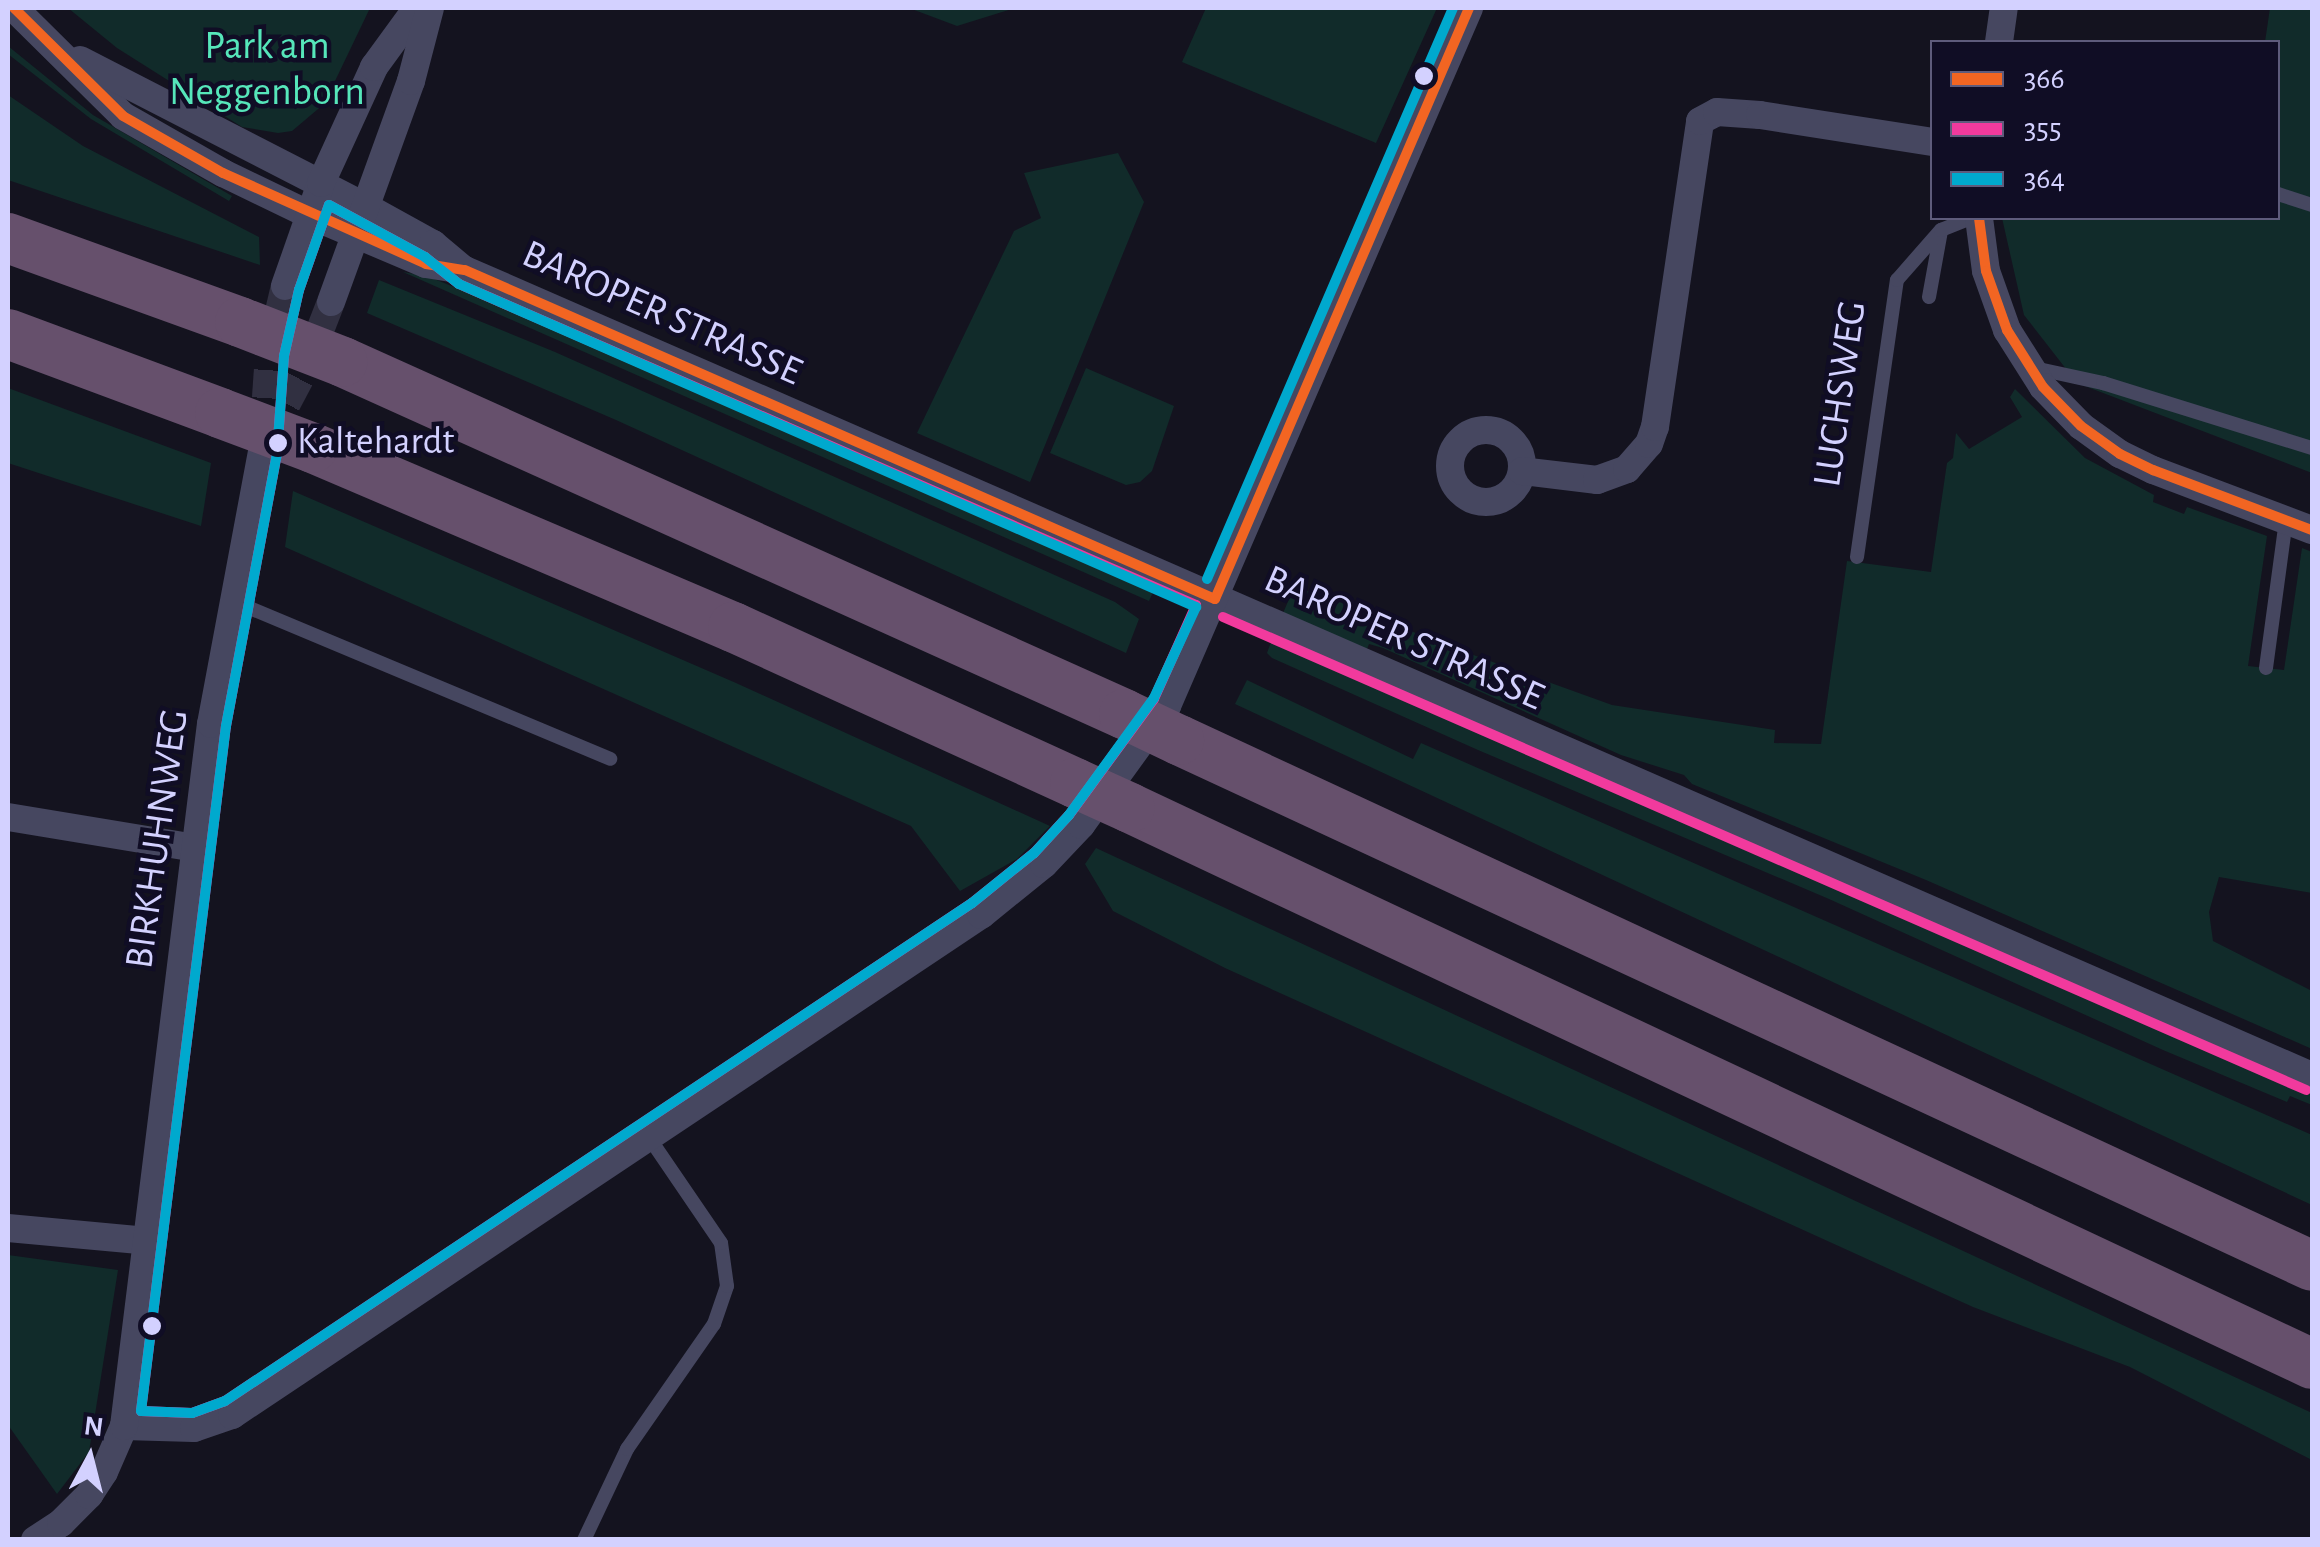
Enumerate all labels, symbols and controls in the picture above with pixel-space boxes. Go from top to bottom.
park label: Park am Neggenborn [169,22,365,116]
legend [1930,40,2280,220]
text: 366 [2024,64,2065,94]
unlabelled marker [1414,66,1434,86]
text: 355 [2024,114,2061,144]
text: 364 [2024,164,2065,194]
street label: BAROPER STRASSE [515,230,809,396]
street label: LUCHSWEG [1803,298,1877,490]
place label: Kaltehardt [297,420,454,466]
marker: Kaltehardt [268,433,288,453]
street label: BAROPER STRASSE [1257,555,1551,721]
street label: BIRKHUHNWEG [115,706,199,972]
unlabelled marker [142,1316,162,1336]
north arrow [40,1407,140,1507]
text: N [82,1412,105,1442]

